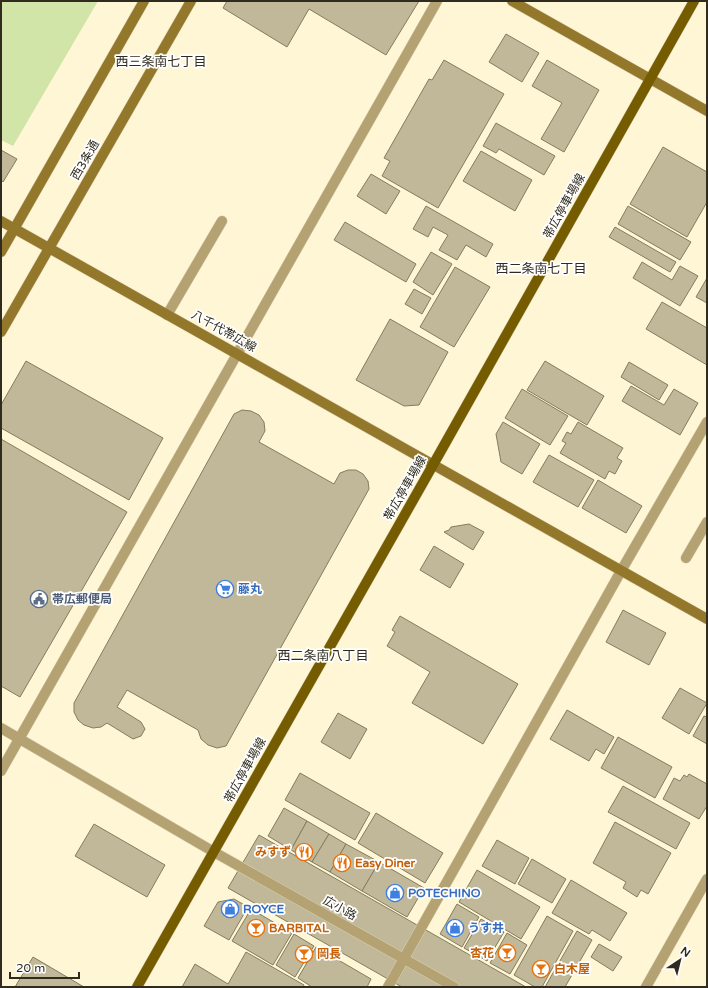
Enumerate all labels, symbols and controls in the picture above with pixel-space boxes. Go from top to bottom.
district label: 西三条南七丁目 [115,54,207,70]
street label: 西3条通 [68,138,102,182]
street label: 帯広停車場線 [540,171,588,241]
district label: 西二条南七丁目 [495,261,587,277]
street label: 八千代帯広線 [189,307,259,355]
street label: 帯広停車場線 [381,453,429,523]
supermarket icon: 藤丸 [215,579,235,599]
place label: 藤丸 [238,582,262,596]
public building icon: 帯広郵便局 [29,589,49,609]
place label: 帯広郵便局 [52,592,112,606]
district label: 西二条南八丁目 [277,648,369,664]
street label: 帯広停車場線 [221,735,269,805]
restaurant icon: みすず [294,842,314,862]
place label: みすず [255,845,291,859]
restaurant icon: Easy Diner [332,853,352,873]
place label: Easy Diner [355,856,416,871]
shop icon: POTECHINO [385,883,405,903]
place label: POTECHINO [408,886,481,900]
street label: 広小路 [321,893,359,923]
shop icon: ROYCE [220,899,240,919]
place label: ROYCE [243,902,285,916]
bar icon: BARBITAL [246,918,266,938]
shop icon: うす井 [445,918,465,938]
place label: BARBITAL [269,921,329,935]
place label: うす井 [468,921,504,935]
north arrow [660,940,700,980]
bar icon: 杏花 [497,943,517,963]
bar icon: 岡長 [294,944,314,964]
text: N [678,944,693,960]
place label: 杏花 [470,946,494,960]
place label: 岡長 [317,947,341,961]
scale bar [10,954,79,980]
bar icon: 白木屋 [531,959,551,979]
text: 20 m [16,961,45,975]
place label: 白木屋 [554,962,590,976]

